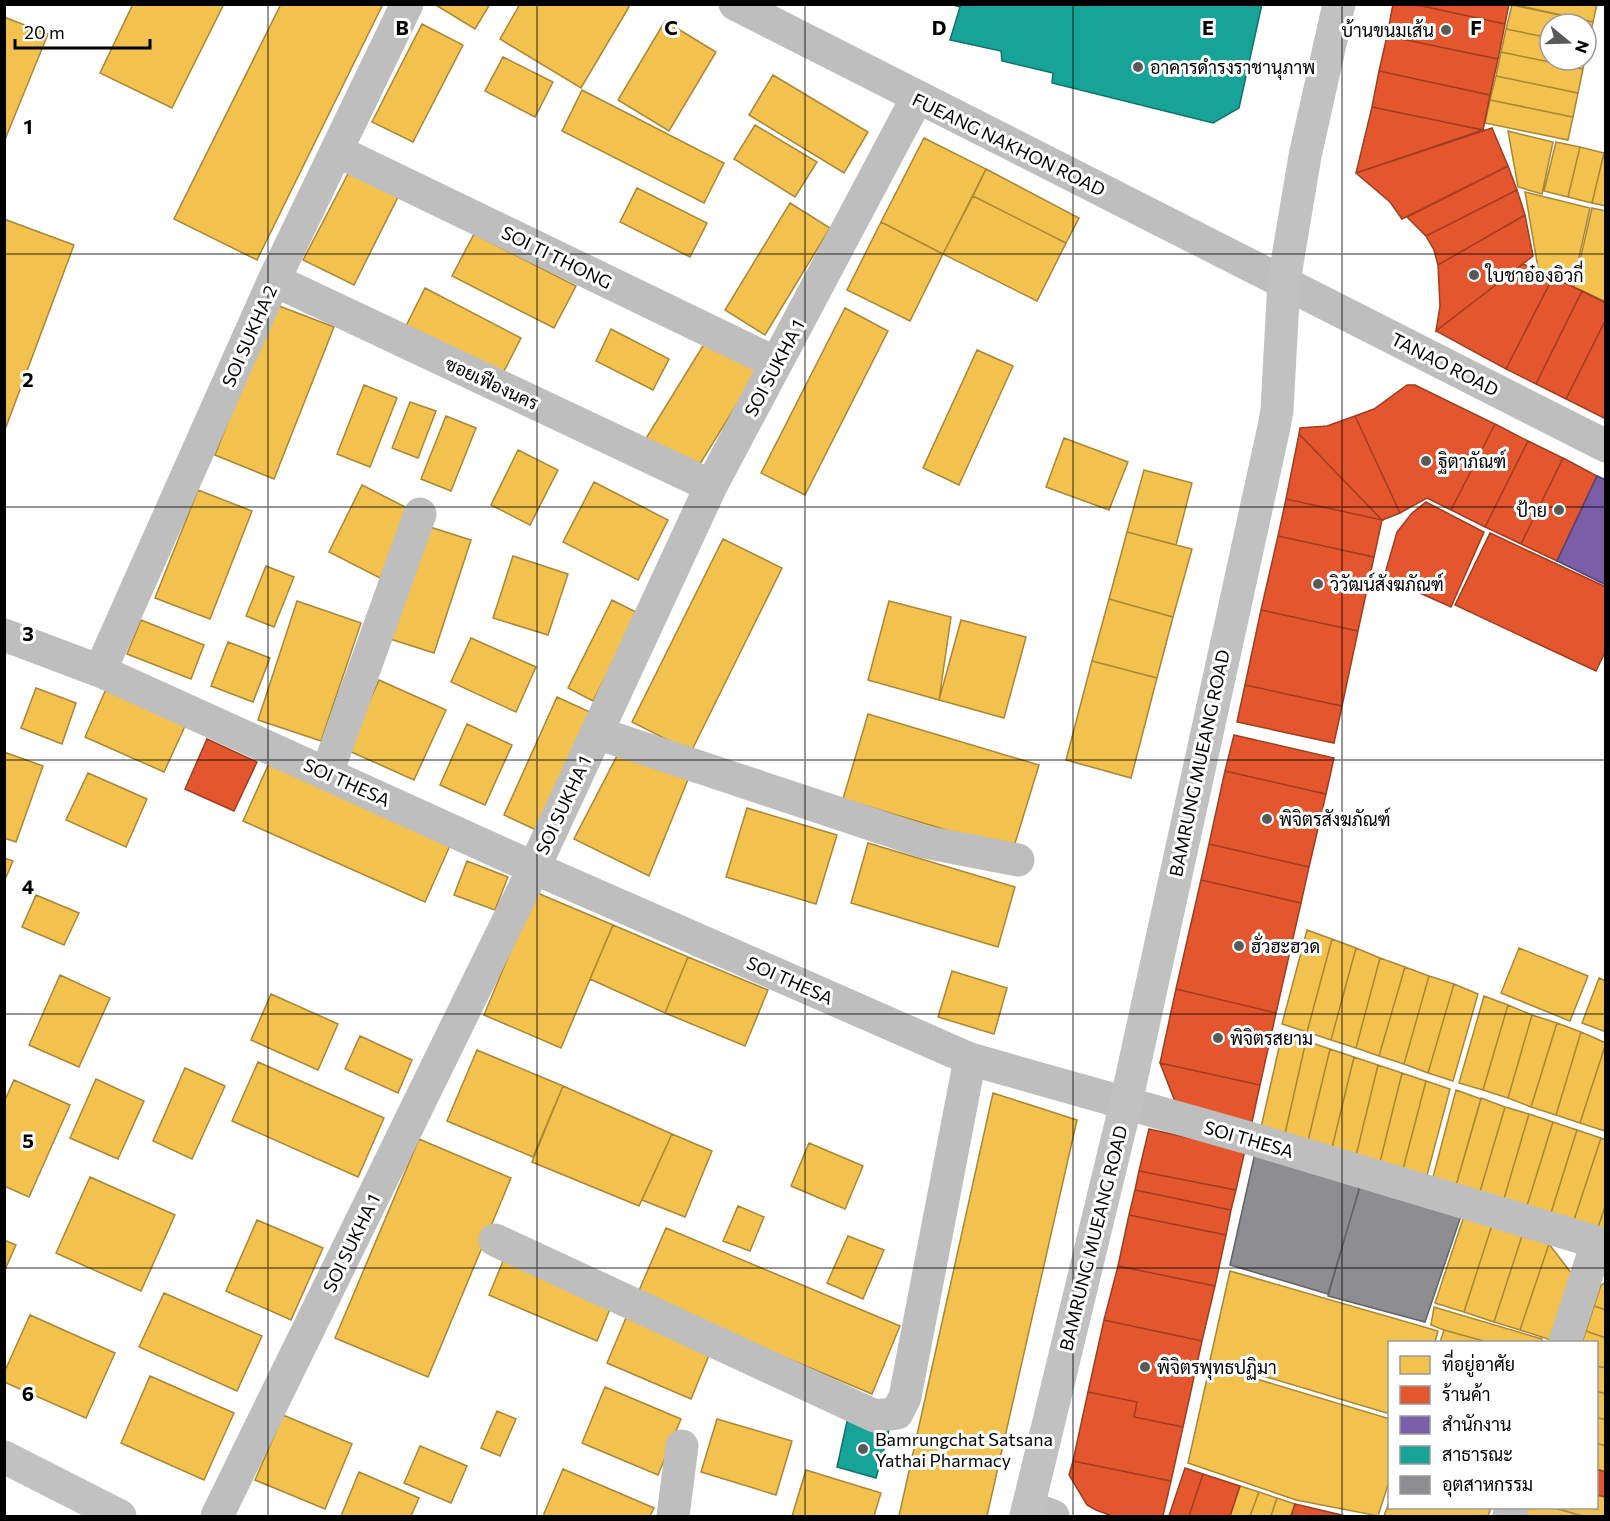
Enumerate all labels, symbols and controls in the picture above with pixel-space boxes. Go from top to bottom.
scale bar [15,12,150,50]
north arrow [1538,12,1598,72]
text: B [395,15,409,39]
text: C [664,15,678,39]
text: D [932,15,946,39]
text: E [1202,15,1214,39]
text: F [1470,15,1482,39]
place label: บ้านขนมเส้น [1341,19,1434,41]
text: 20 m [24,21,65,43]
marker: บ้านขนมเส้น [1439,23,1453,37]
text: N [1572,38,1594,56]
place label: อาคารดำรงราชานุภาพ [1150,56,1315,80]
marker: อาคารดำรงราชานุภาพ [1131,60,1145,74]
street label: FUEANG NAKHON ROAD [909,88,1109,200]
text: 1 [23,114,33,138]
street label: SOI TI THONG [498,221,616,293]
place label: ใบชาอ๋องอิวกี่ [1484,260,1584,286]
marker: ใบชาอ๋องอิวกี่ [1467,268,1481,282]
street label: SOI SUKHA 2 [217,282,281,390]
street label: SOI SUKHA 1 [739,316,809,420]
street label: TANAO ROAD [1388,327,1502,401]
street label: ซอยเฟืองนคร [442,352,542,414]
text: 2 [22,367,34,391]
place label: ฐิตาภัณฑ์ [1437,449,1506,474]
marker: ฐิตาภัณฑ์ [1419,454,1433,468]
place label: ป้าย [1516,499,1547,521]
marker: ป้าย [1552,503,1566,517]
place label: วิวัฒน์สังฆภัณฑ์ [1329,572,1444,595]
marker: วิวัฒน์สังฆภัณฑ์ [1311,577,1325,591]
text: 3 [22,621,34,645]
street label: BAMRUNG MUEANG ROAD [1164,648,1234,878]
street label: SOI SUKHA 1 [531,752,595,858]
street label: SOI THESA [300,753,394,811]
place label: พิจิตรสังฆภัณฑ์ [1279,807,1391,830]
marker: พิจิตรสังฆภัณฑ์ [1260,812,1274,826]
text: 4 [22,874,34,898]
place label: ฮั่วฮะฮวด [1251,932,1320,957]
marker: ฮั่วฮะฮวด [1232,939,1246,953]
street label: SOI THESA [743,951,837,1009]
place label: พิจิตรสยาม [1230,1027,1313,1049]
marker: พิจิตรสยาม [1211,1031,1225,1045]
street label: SOI THESA [1202,1116,1296,1162]
street label: BAMRUNG MUEANG ROAD [1054,1123,1132,1353]
text: 5 [22,1128,34,1152]
street label: SOI SUKHA 1 [318,1190,384,1296]
legend [1388,1341,1598,1509]
text: ที่อยู่อาศัย [1442,1349,1515,1378]
place label: พิจิตรพุทธปฏิมา [1157,1356,1277,1380]
marker: พิจิตรพุทธปฏิมา [1138,1360,1152,1374]
text: 6 [22,1381,34,1405]
text: ร้านค้า [1442,1383,1491,1405]
text: สำนักงาน [1442,1413,1511,1435]
place label: Bamrungchat Satsana Yathai Pharmacy [875,1428,1053,1471]
marker: Bamrungchat Satsana Yathai Pharmacy [856,1442,870,1456]
text: สาธารณะ [1442,1443,1513,1465]
text: อุตสาหกรรม [1442,1473,1533,1497]

